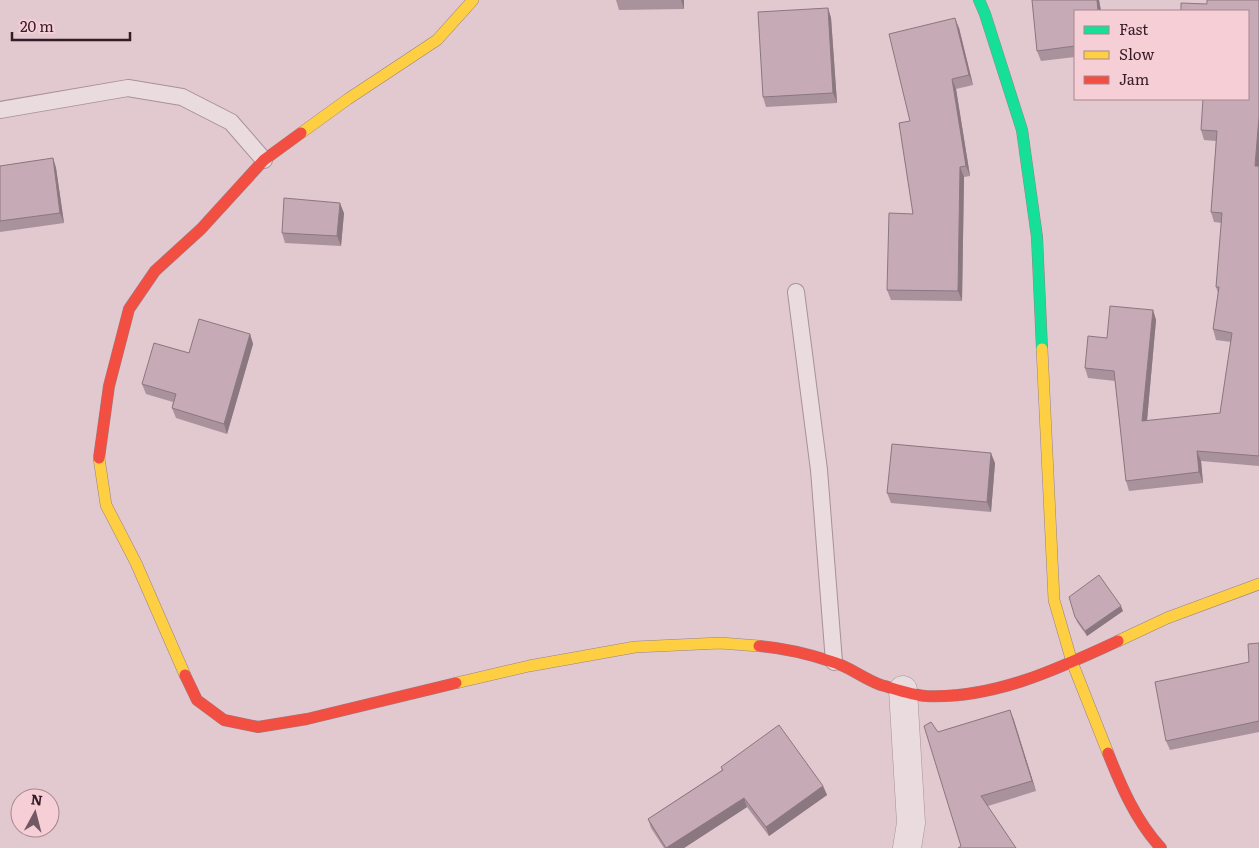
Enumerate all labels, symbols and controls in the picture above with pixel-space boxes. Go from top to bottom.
scale bar [12,10,130,42]
legend [1074,10,1249,100]
text: 20 m [20,14,54,37]
text: Fast [1119,17,1148,40]
text: Slow [1119,42,1154,65]
text: Jam [1119,67,1150,90]
north arrow [10,788,60,838]
text: N [30,788,44,810]

